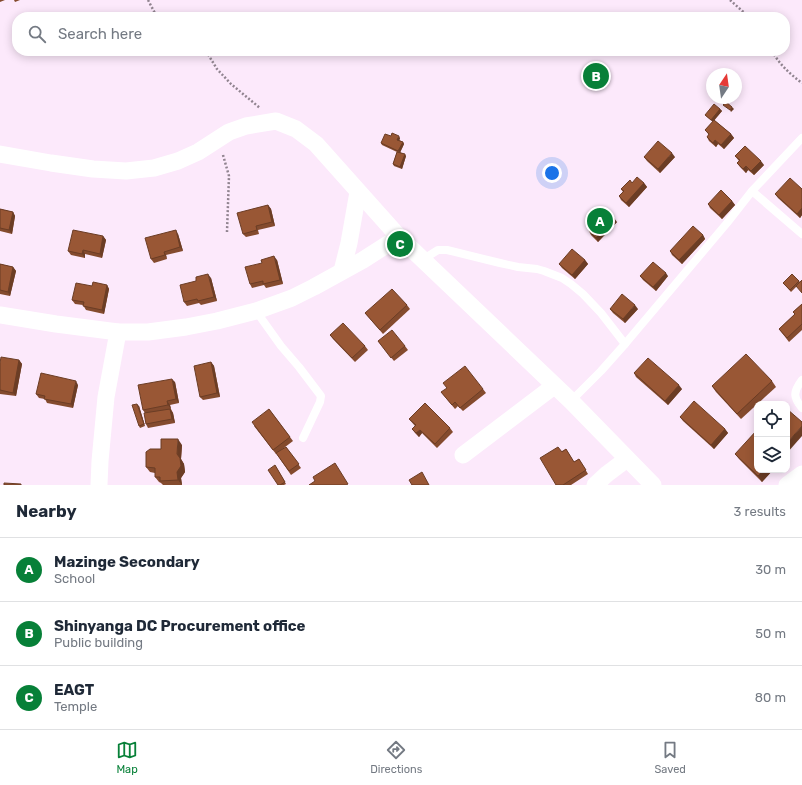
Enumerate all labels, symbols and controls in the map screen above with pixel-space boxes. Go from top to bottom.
search box [12,12,790,56]
icon: search [26,23,48,45]
text: Search here [58,25,142,43]
pin: B [583,61,609,91]
north arrow [706,68,742,104]
your location [542,163,562,183]
pin: A [587,206,613,236]
pin: C [387,229,413,259]
map controls [754,401,790,473]
button: locate [754,401,790,437]
button: layers [754,437,790,473]
text: Nearby [16,501,77,521]
text: 3 results [734,504,786,519]
text: Mazinge Secondary [54,553,200,571]
text: A [24,562,34,577]
text: 30 m [755,562,786,577]
text: School [54,571,95,586]
text: Shinyanga DC Procurement office [54,617,306,635]
text: B [24,626,34,641]
text: 50 m [755,626,786,641]
text: Public building [54,635,143,650]
text: EAGT [54,681,94,699]
text: C [24,690,34,705]
text: 80 m [755,690,786,705]
text: Temple [54,699,97,714]
tab: Map [116,739,138,776]
tab: Directions [370,739,422,776]
tab: Saved [655,739,686,776]

